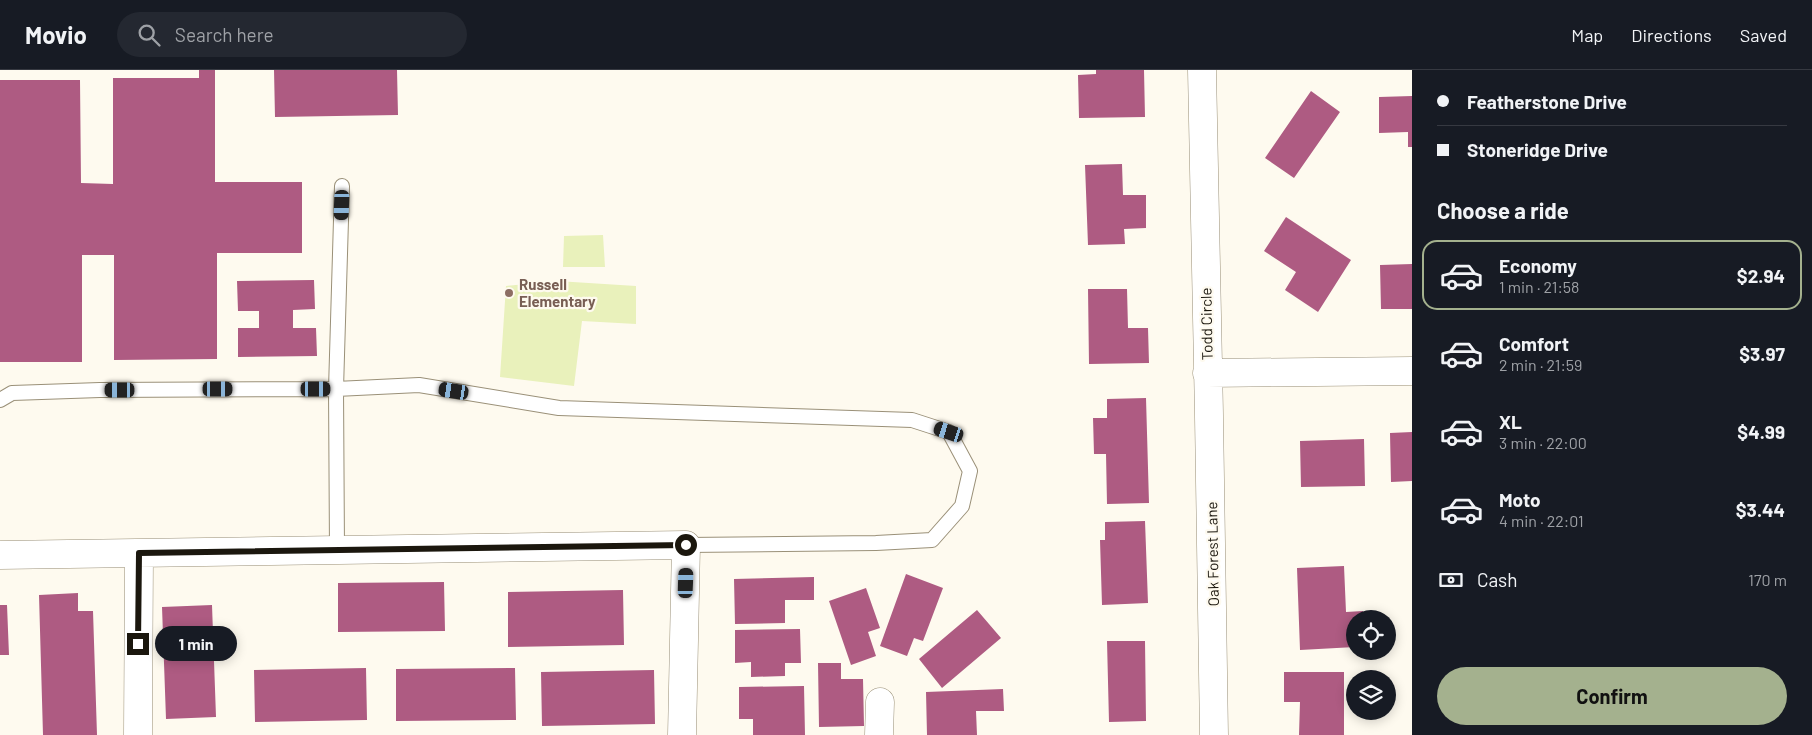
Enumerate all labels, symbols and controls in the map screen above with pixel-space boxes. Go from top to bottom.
search box [117,12,467,57]
text: Movio [25,20,87,49]
icon: search [135,21,163,49]
text: Search here [175,23,274,46]
text: Map [1571,24,1603,46]
text: Directions [1631,24,1712,46]
text: Saved [1740,24,1787,46]
text: Featherstone Drive [1467,90,1627,113]
text: Stoneridge Drive [1467,138,1608,161]
car [333,190,350,220]
text: Choose a ride [1437,197,1569,223]
icon: car [1439,253,1484,298]
text: Economy [1499,254,1577,277]
text: $2.94 [1737,264,1785,287]
place label: Russell Elementary [519,275,596,310]
text: 1 min · 21:58 [1499,277,1579,296]
marker: Russell Elementary [503,287,515,299]
street label: Todd Circle [1196,288,1216,360]
icon: car [1439,331,1484,376]
text: Comfort [1499,332,1569,355]
text: $3.97 [1739,342,1785,365]
text: 2 min · 21:59 [1499,355,1582,374]
car [438,381,469,401]
car [203,382,233,397]
car [301,382,331,397]
car [105,383,135,398]
icon: car [1439,409,1484,454]
text: XL [1499,410,1522,433]
car [932,420,965,444]
text: $4.99 [1737,420,1785,443]
text: 3 min · 22:00 [1499,433,1587,452]
icon: car [1439,487,1484,532]
text: Moto [1499,488,1541,511]
text: $3.44 [1736,498,1785,521]
street label: Oak Forest Lane [1202,502,1222,606]
text: 4 min · 22:01 [1499,511,1583,530]
route start [675,534,697,556]
icon: cash [1437,566,1465,594]
car [677,568,694,598]
text: Cash [1477,568,1518,591]
text: 170 m [1748,570,1787,589]
map controls [1346,610,1396,720]
button: locate [1346,610,1396,660]
callout: 1 min [156,626,238,662]
route end [127,633,149,655]
text: 1 min [178,634,214,653]
button: Confirm [1437,667,1787,725]
button: layers [1346,670,1396,720]

